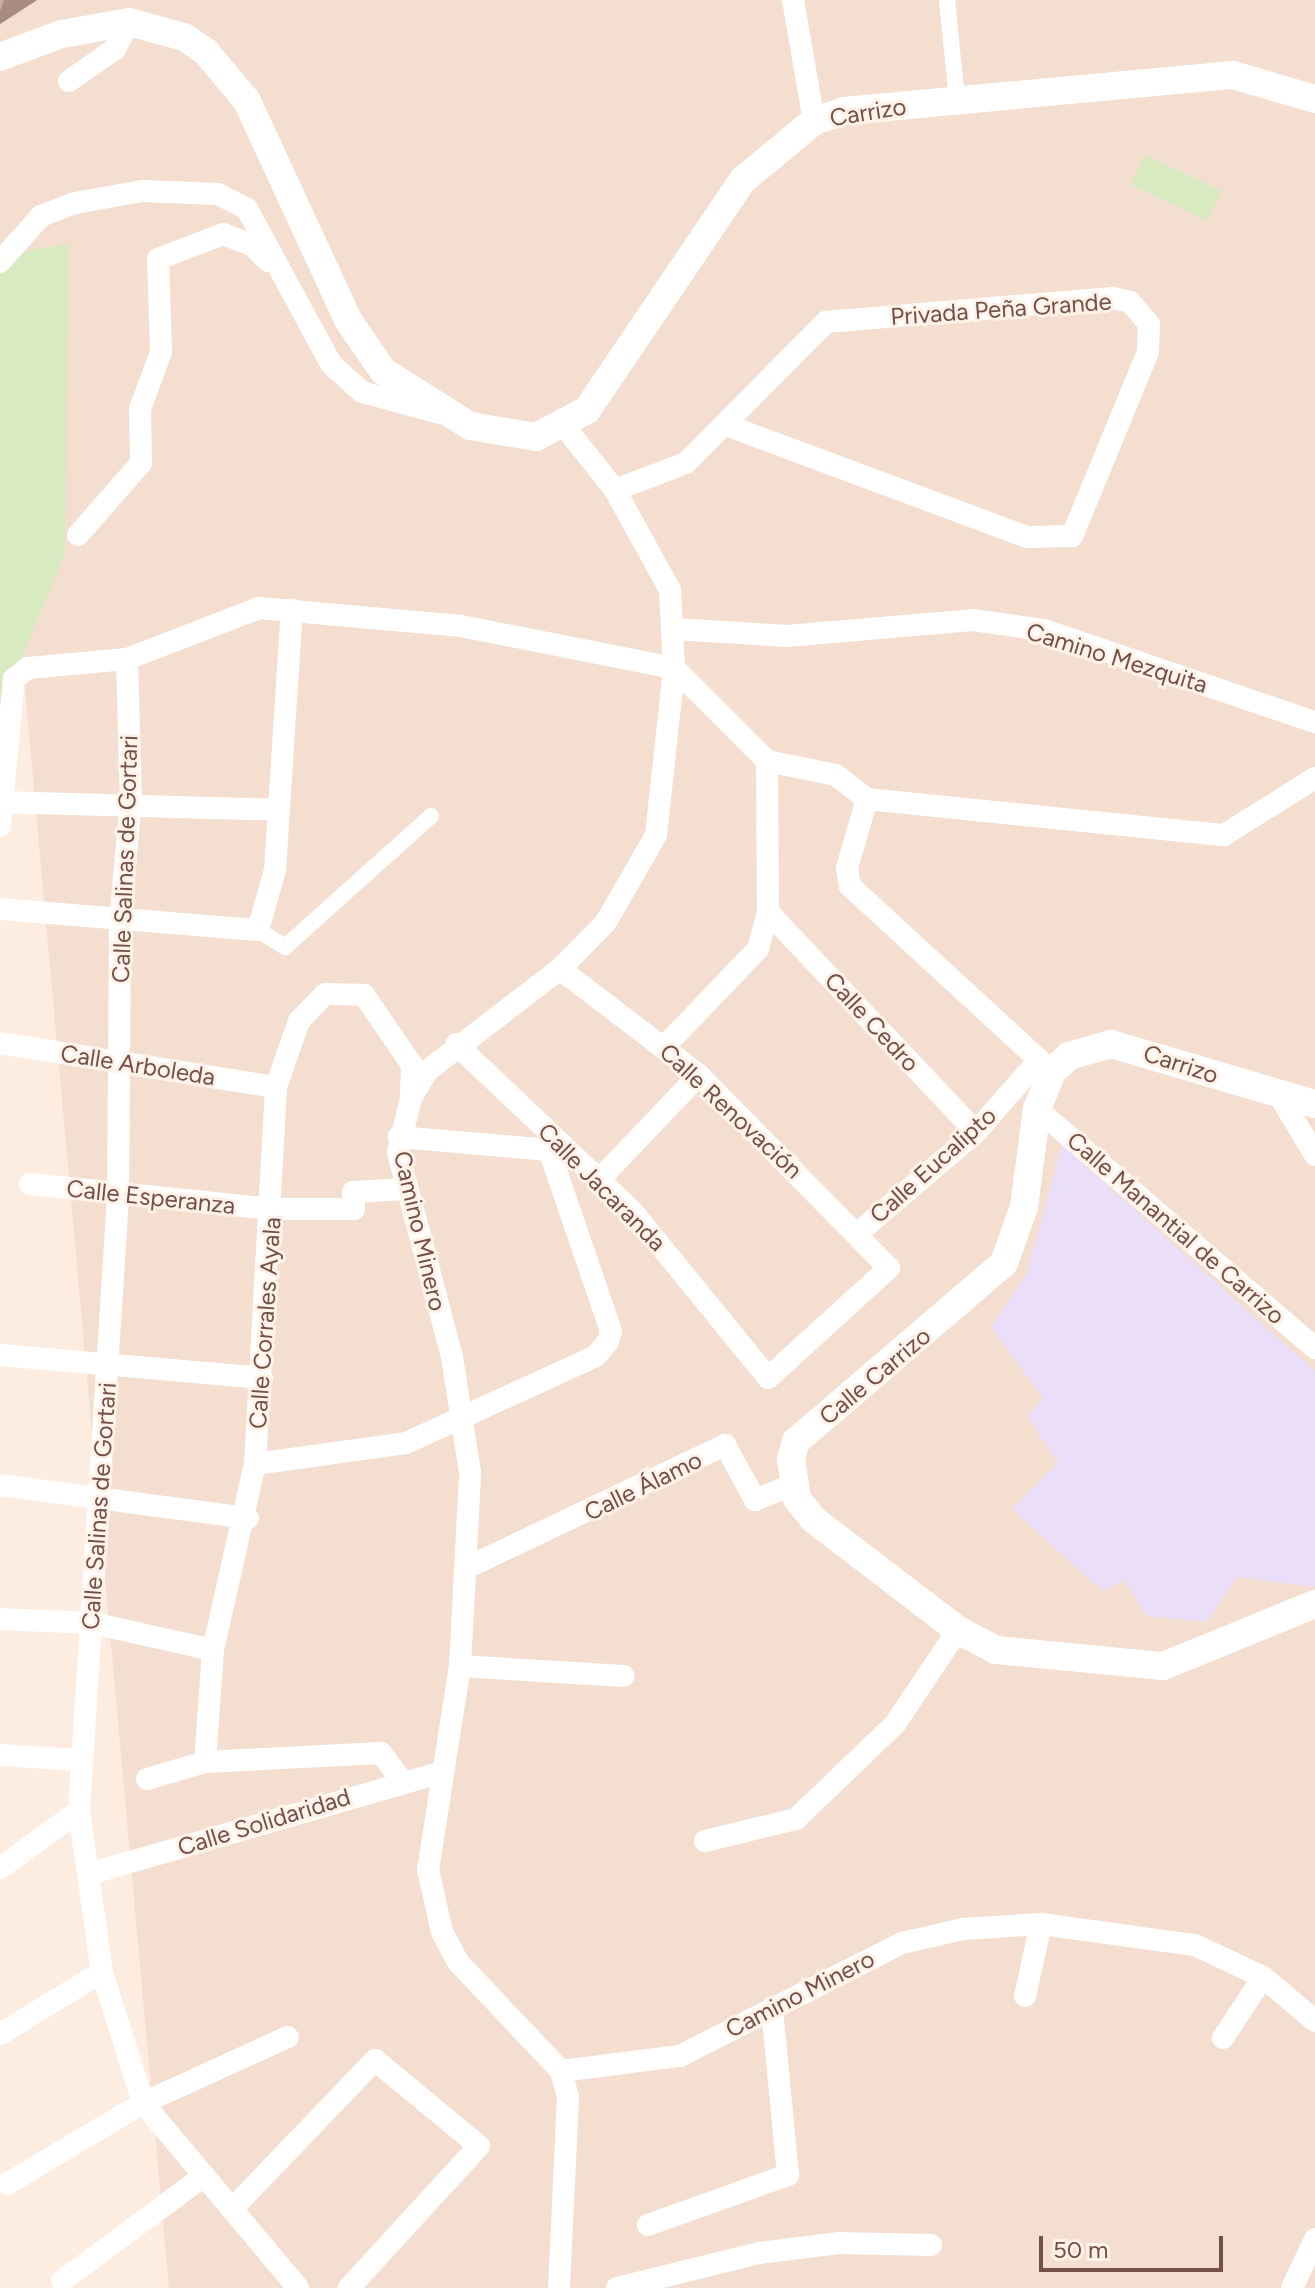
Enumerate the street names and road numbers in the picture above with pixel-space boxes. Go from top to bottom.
street label: Carrizo [828,92,908,132]
street label: Privada Peña Grande [889,287,1113,331]
street label: Camino Mezquita [1023,617,1211,699]
street label: Calle Salinas de Gortari [106,735,144,983]
street label: Calle Cedro [819,966,925,1078]
street label: Calle Renovación [654,1038,808,1184]
street label: Carrizo [1140,1038,1222,1090]
street label: Calle Arboleda [59,1039,217,1091]
street label: Calle Eucalipto [864,1101,1002,1229]
street label: Calle Jacaranda [532,1117,672,1257]
street label: Calle Manantial de Carrizo [1061,1126,1291,1330]
street label: Camino Minero [388,1148,452,1314]
street label: Calle Esperanza [65,1174,237,1220]
street label: Calle Corrales Ayala [243,1216,287,1430]
street label: Calle Carrizo [814,1321,936,1431]
street label: Calle Salinas de Gortari [76,1381,122,1631]
street label: Calle Álamo [580,1445,706,1527]
street label: Calle Solidaridad [174,1782,354,1862]
street label: Camino Minero [721,1944,879,2044]

